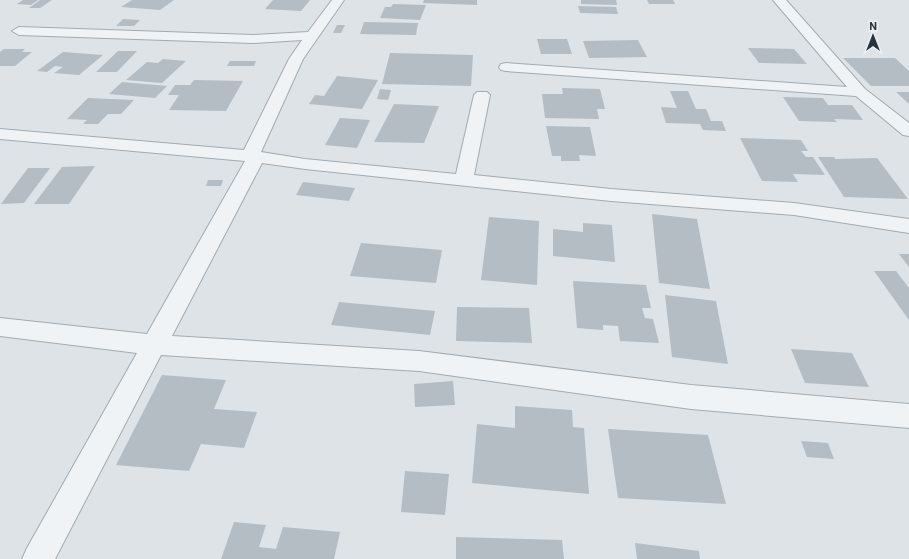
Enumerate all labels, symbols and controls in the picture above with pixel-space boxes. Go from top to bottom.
north arrow [853,16,893,56]
text: N [869,20,877,33]

